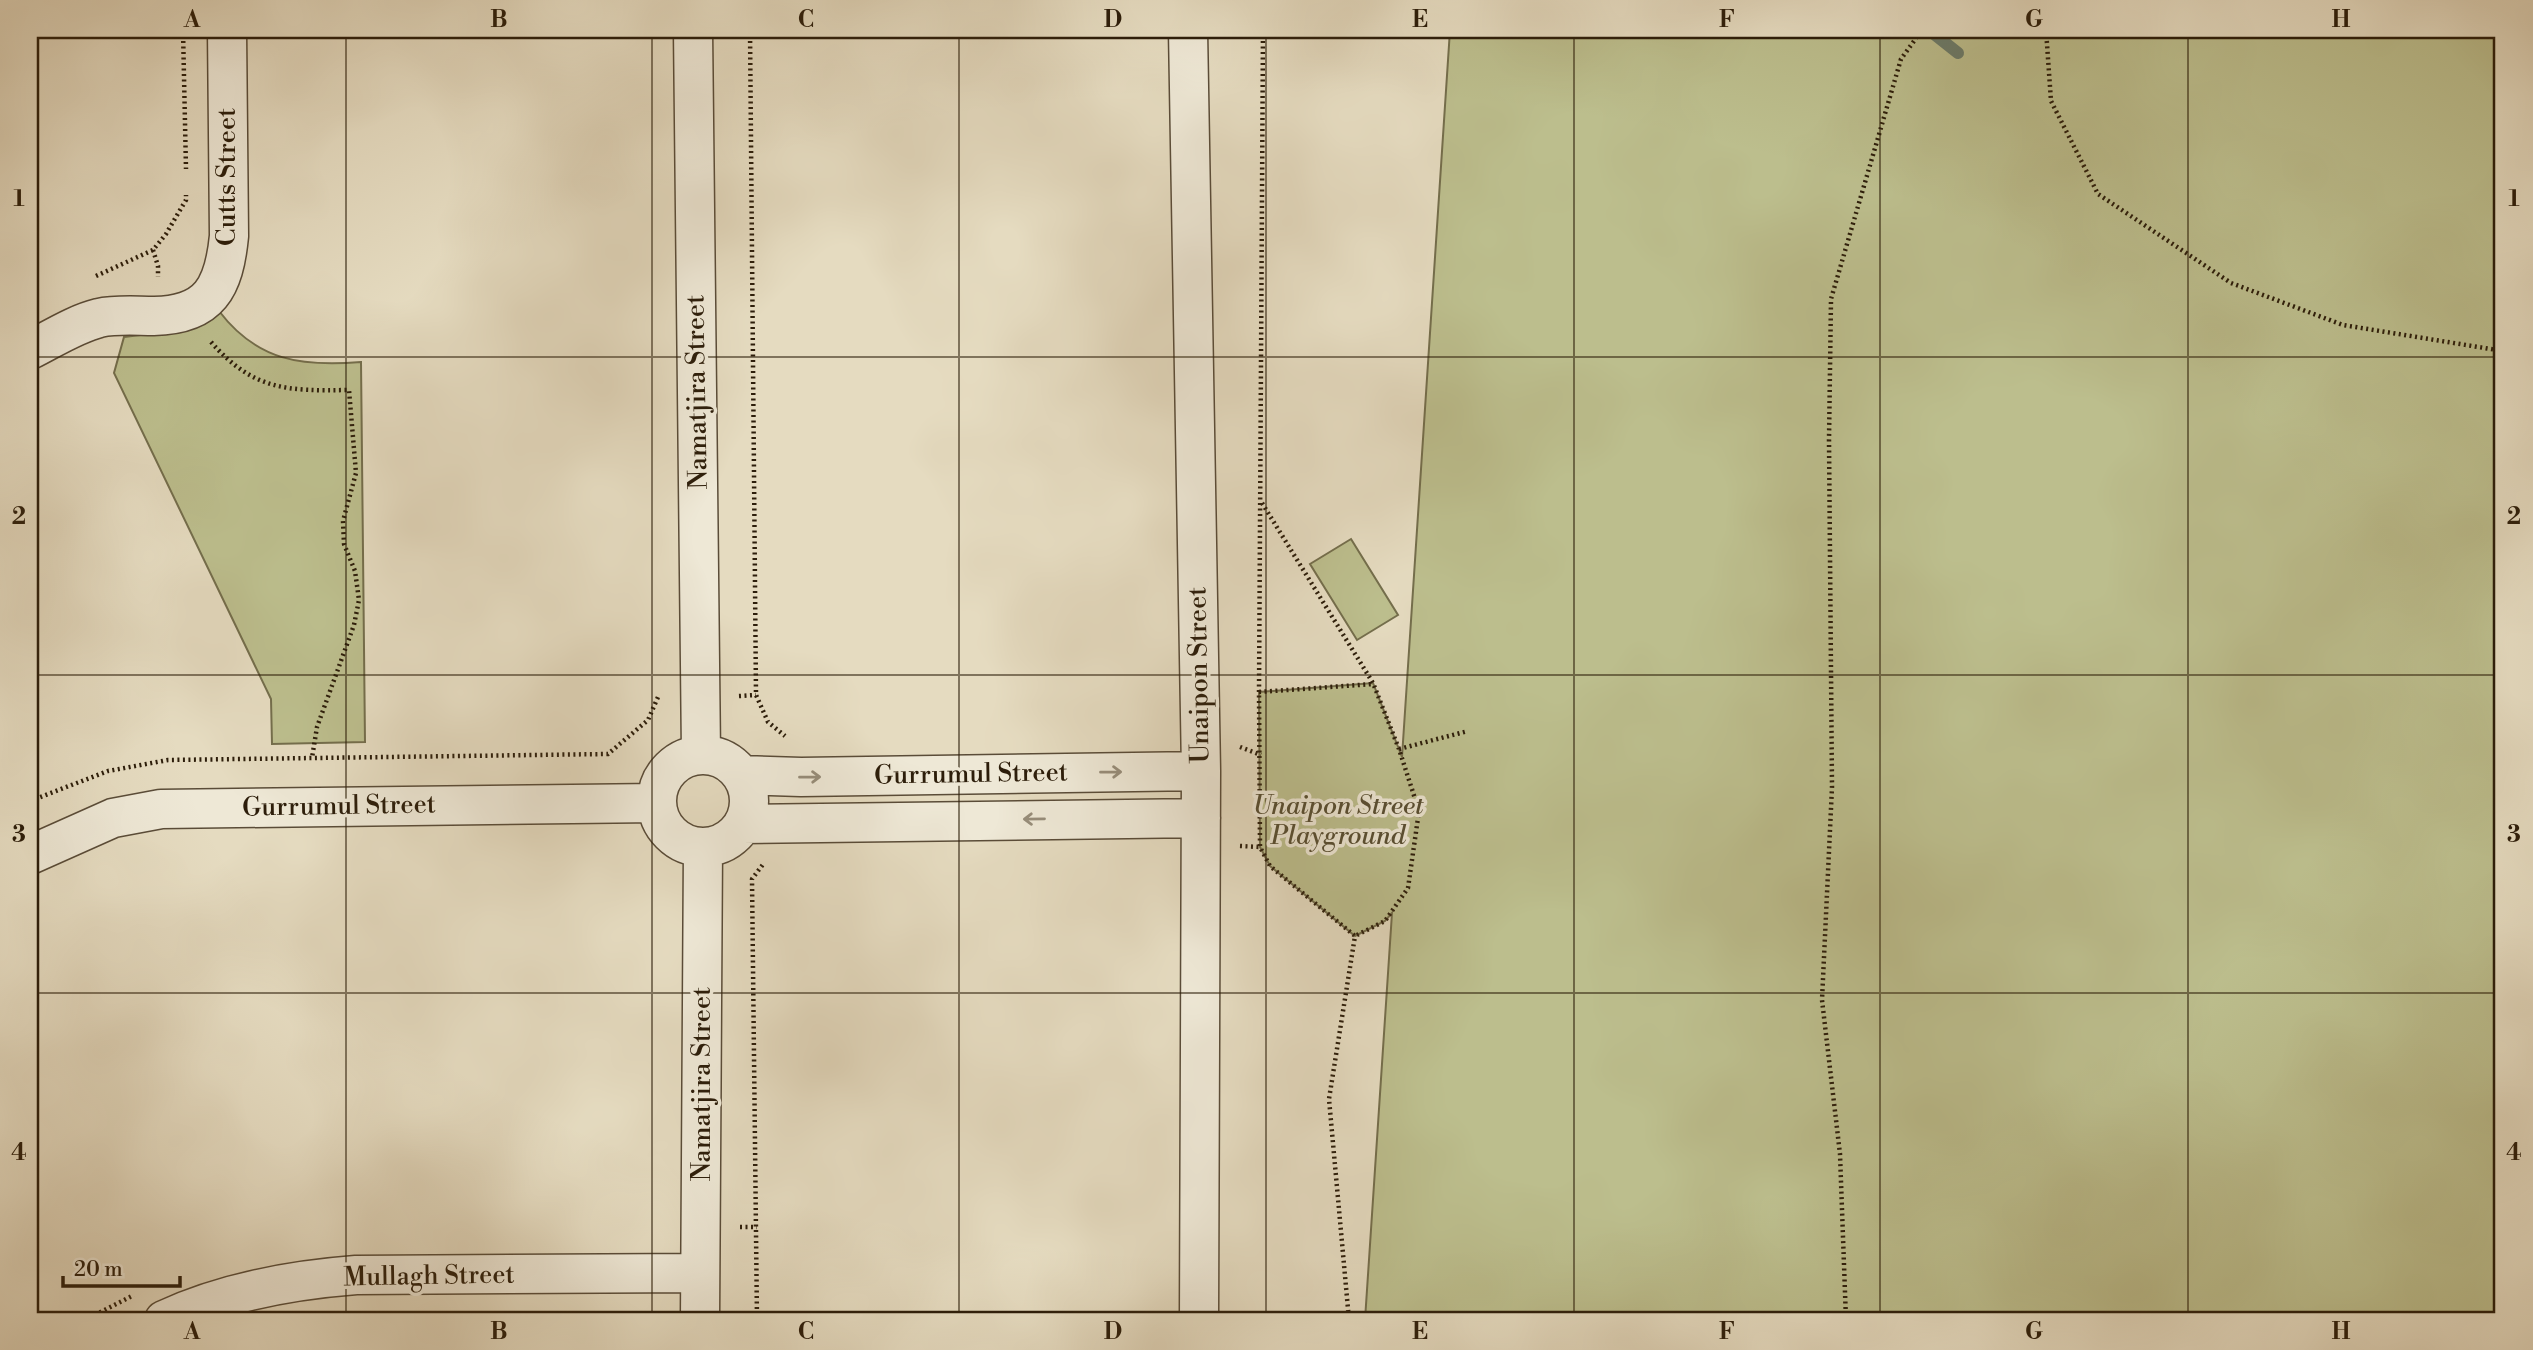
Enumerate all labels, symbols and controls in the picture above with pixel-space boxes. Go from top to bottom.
text: A [183,6,201,34]
text: B [490,6,508,34]
text: C [798,6,814,34]
text: D [1104,6,1122,34]
text: E [1412,6,1428,34]
text: F [1719,6,1735,34]
text: G [2025,6,2043,34]
text: H [2332,6,2351,34]
street label: Cutts Street [211,108,243,246]
text: 1 [13,185,25,213]
text: 1 [2508,185,2520,213]
street label: Namatjira Street [679,294,715,490]
text: 2 [12,503,26,531]
text: 2 [2507,503,2521,531]
street label: Unaipon Street [1181,586,1217,764]
street label: Gurrumul Street [874,756,1068,792]
one-way arrow [1099,765,1122,779]
one-way arrow [798,770,821,783]
street label: Gurrumul Street [242,788,436,824]
park label: Unaipon Street Playground [1252,790,1424,852]
one-way arrow [1023,812,1046,826]
text: 3 [12,821,26,849]
text: 3 [2507,821,2521,849]
street label: Namatjira Street [686,987,718,1181]
text: 4 [11,1139,27,1167]
text: 4 [2506,1139,2522,1167]
scale bar [63,1245,180,1289]
text: 20 m [74,1257,123,1283]
street label: Mullagh Street [343,1259,515,1293]
text: A [183,1318,201,1346]
text: B [490,1318,508,1346]
text: C [798,1318,814,1346]
text: D [1104,1318,1122,1346]
text: E [1412,1318,1428,1346]
text: F [1719,1318,1735,1346]
text: G [2025,1318,2043,1346]
text: H [2332,1318,2351,1346]

